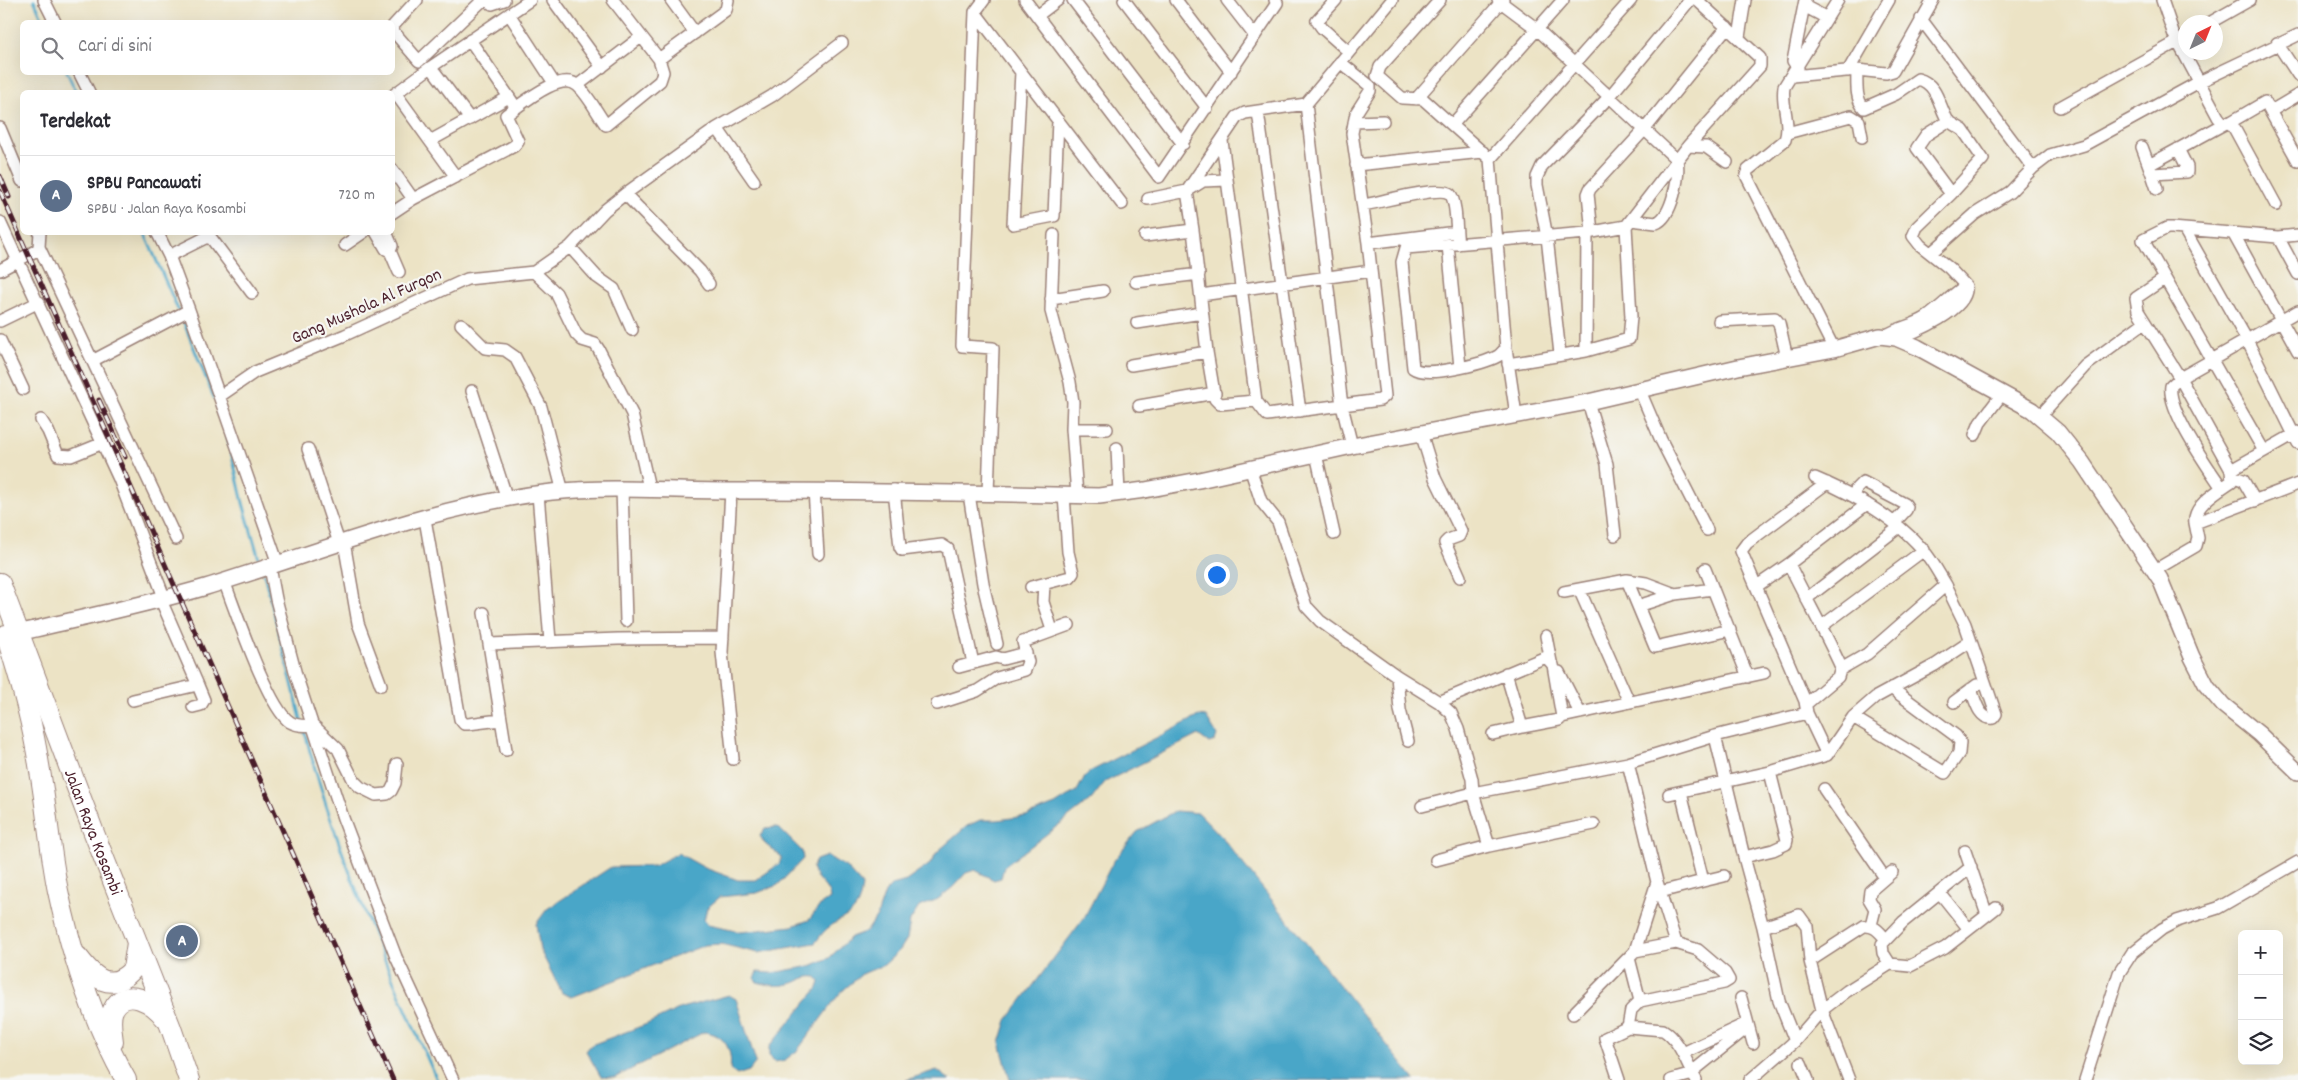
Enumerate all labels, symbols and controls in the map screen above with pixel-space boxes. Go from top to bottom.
north arrow [2178,15,2223,60]
search box [20,20,395,75]
icon: search [38,34,66,62]
text: Cari di sini [78,34,152,61]
text: Terdekat [40,108,111,138]
text: SPBU Pancawati [87,171,201,198]
text: A [52,184,60,207]
text: 720 m [339,184,375,207]
text: SPBU · Jalan Raya Kosambi [87,198,246,221]
street label: Gang Mushola Al Furqon [288,263,446,352]
your location [1204,562,1230,588]
street label: Jalan Raya Kosambi [56,766,127,899]
pin: A [166,922,198,960]
map controls [2238,930,2283,1065]
button: + [2238,930,2283,975]
button: − [2238,975,2283,1020]
button: layers [2238,1020,2283,1065]

